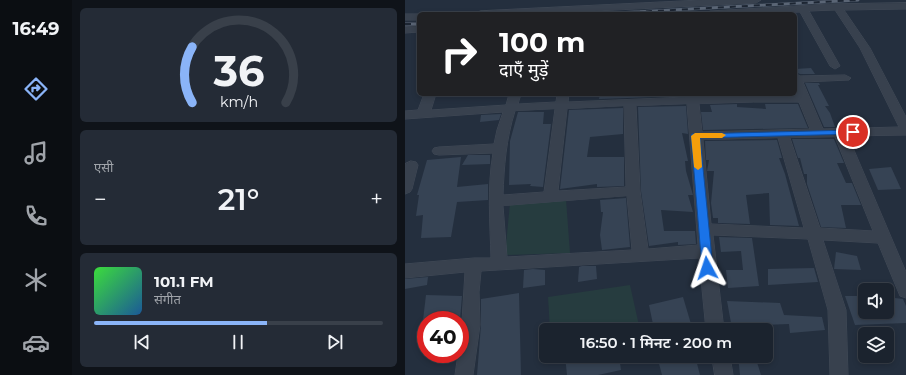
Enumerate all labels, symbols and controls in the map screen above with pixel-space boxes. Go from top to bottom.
text: 16:49 [12,18,60,40]
text: 100 m [499,25,585,59]
icon: right [433,28,485,80]
text: 36 [212,46,264,96]
text: दाएँ मुड़ें [499,59,548,81]
icon: directions [22,75,50,103]
text: km/h [219,93,258,111]
pin [836,115,870,149]
icon: arrive [842,121,864,143]
icon: music [22,139,50,167]
text: एसी [94,159,113,175]
text: 21° [218,181,259,218]
text: − [94,186,107,213]
text: + [370,186,383,213]
icon: phone [22,202,50,230]
position arrow [686,247,728,289]
icon: climate [22,266,50,294]
text: 101.1 FM [154,272,214,291]
map controls [858,283,894,363]
button: sound [858,283,894,319]
text: संगीत [154,291,181,307]
speed limit sign: 40 [417,311,469,363]
button: layers [858,327,894,363]
icon: car [22,329,50,357]
icon: previous [131,331,153,353]
icon: pause [227,331,249,353]
icon: next [324,331,346,353]
text: 16:50 · 1 मिनट · 200 m [580,333,732,352]

